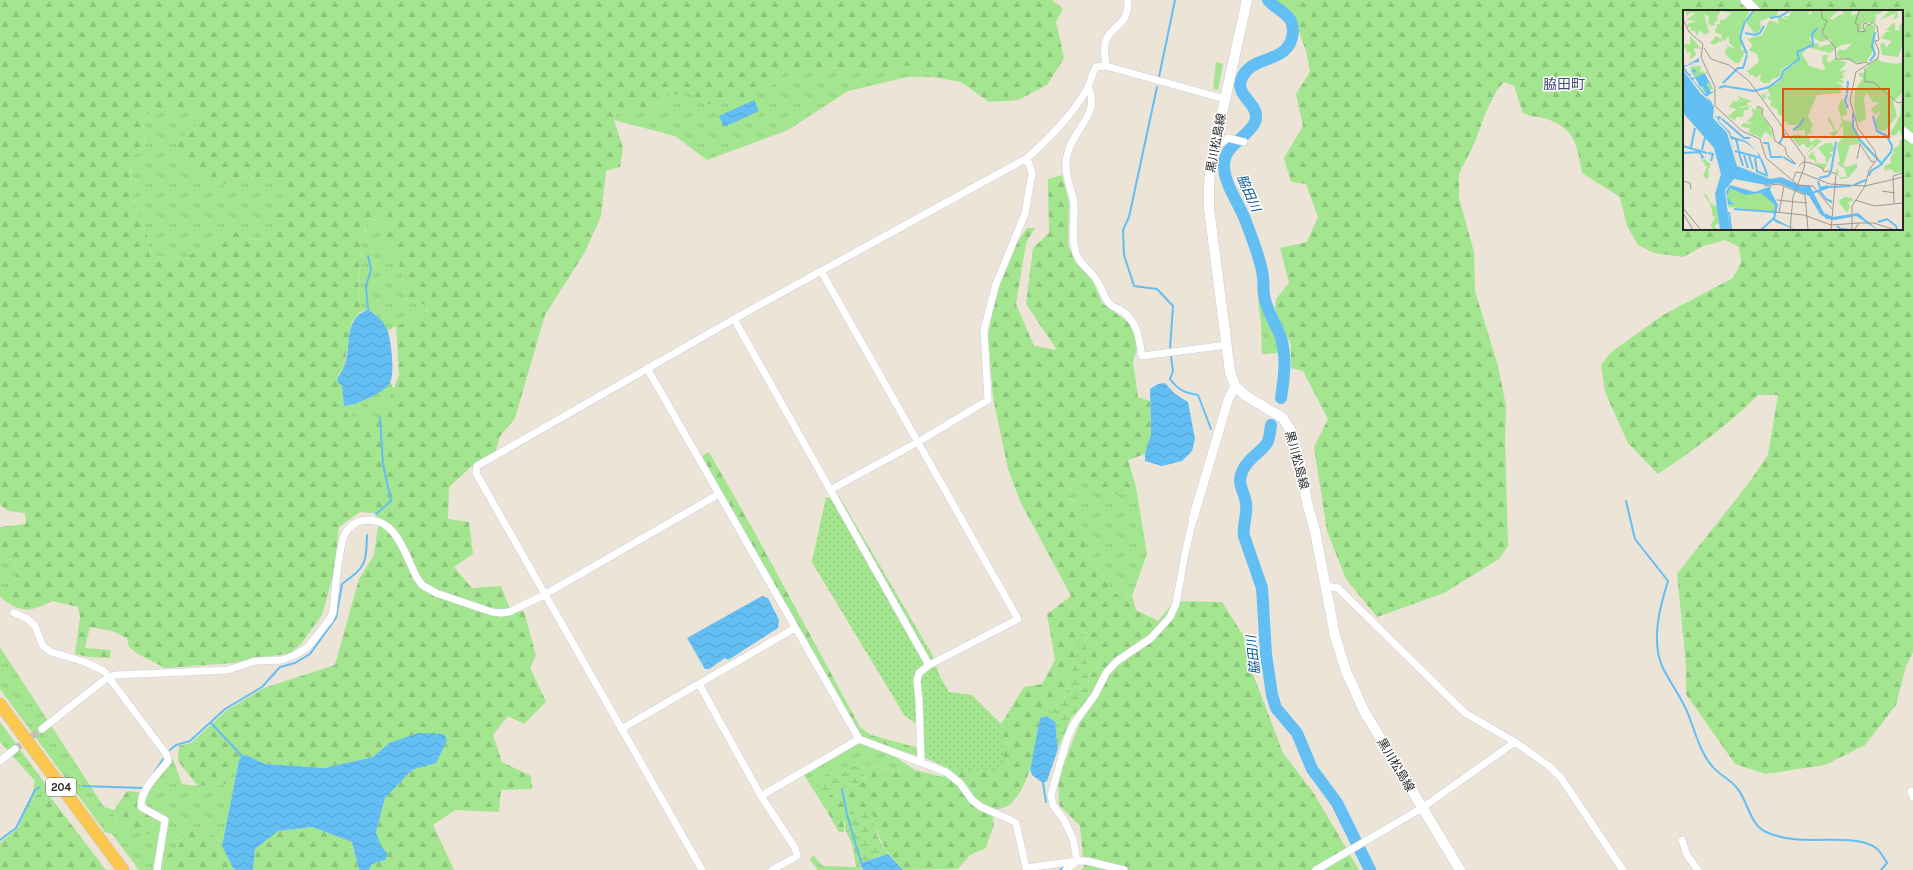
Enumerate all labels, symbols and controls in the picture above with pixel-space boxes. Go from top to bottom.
inset map [1683,10,1903,230]
district label: 脇田町 [1543,76,1585,93]
street label: 黒川松島線 [1203,112,1229,174]
water label: 脇田川 [1234,172,1265,216]
street label: 黒川松島線 [1282,429,1312,491]
water label: 脇田川 [1243,633,1262,675]
street label: 黒川松島線 [1375,736,1417,794]
road number: 204 [46,778,76,796]

